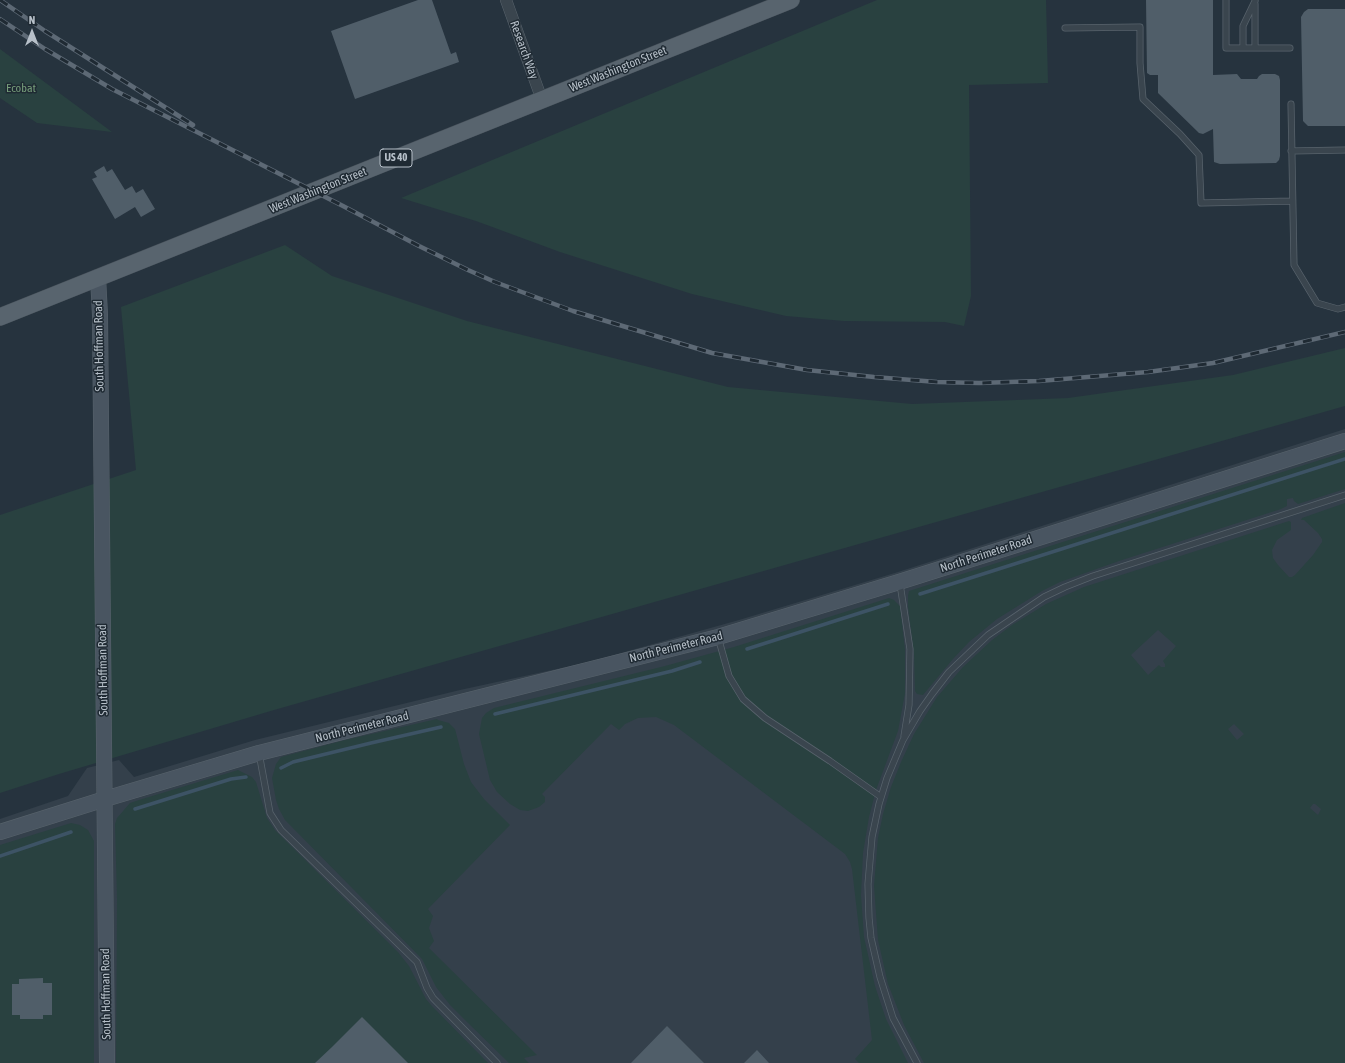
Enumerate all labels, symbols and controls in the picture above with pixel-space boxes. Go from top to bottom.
north arrow [12,12,52,52]
text: N [29,14,35,26]
street label: Research Way [507,19,541,81]
street label: West Washington Street [567,43,669,95]
park label: Ecobat [6,81,36,95]
road number: US 40 [380,149,412,167]
street label: West Washington Street [267,164,369,216]
street label: South Hoffman Road [91,300,107,392]
street label: North Perimeter Road [938,532,1034,576]
street label: South Hoffman Road [95,624,111,716]
street label: North Perimeter Road [628,628,724,666]
street label: North Perimeter Road [314,708,410,746]
street label: South Hoffman Road [98,948,114,1040]

